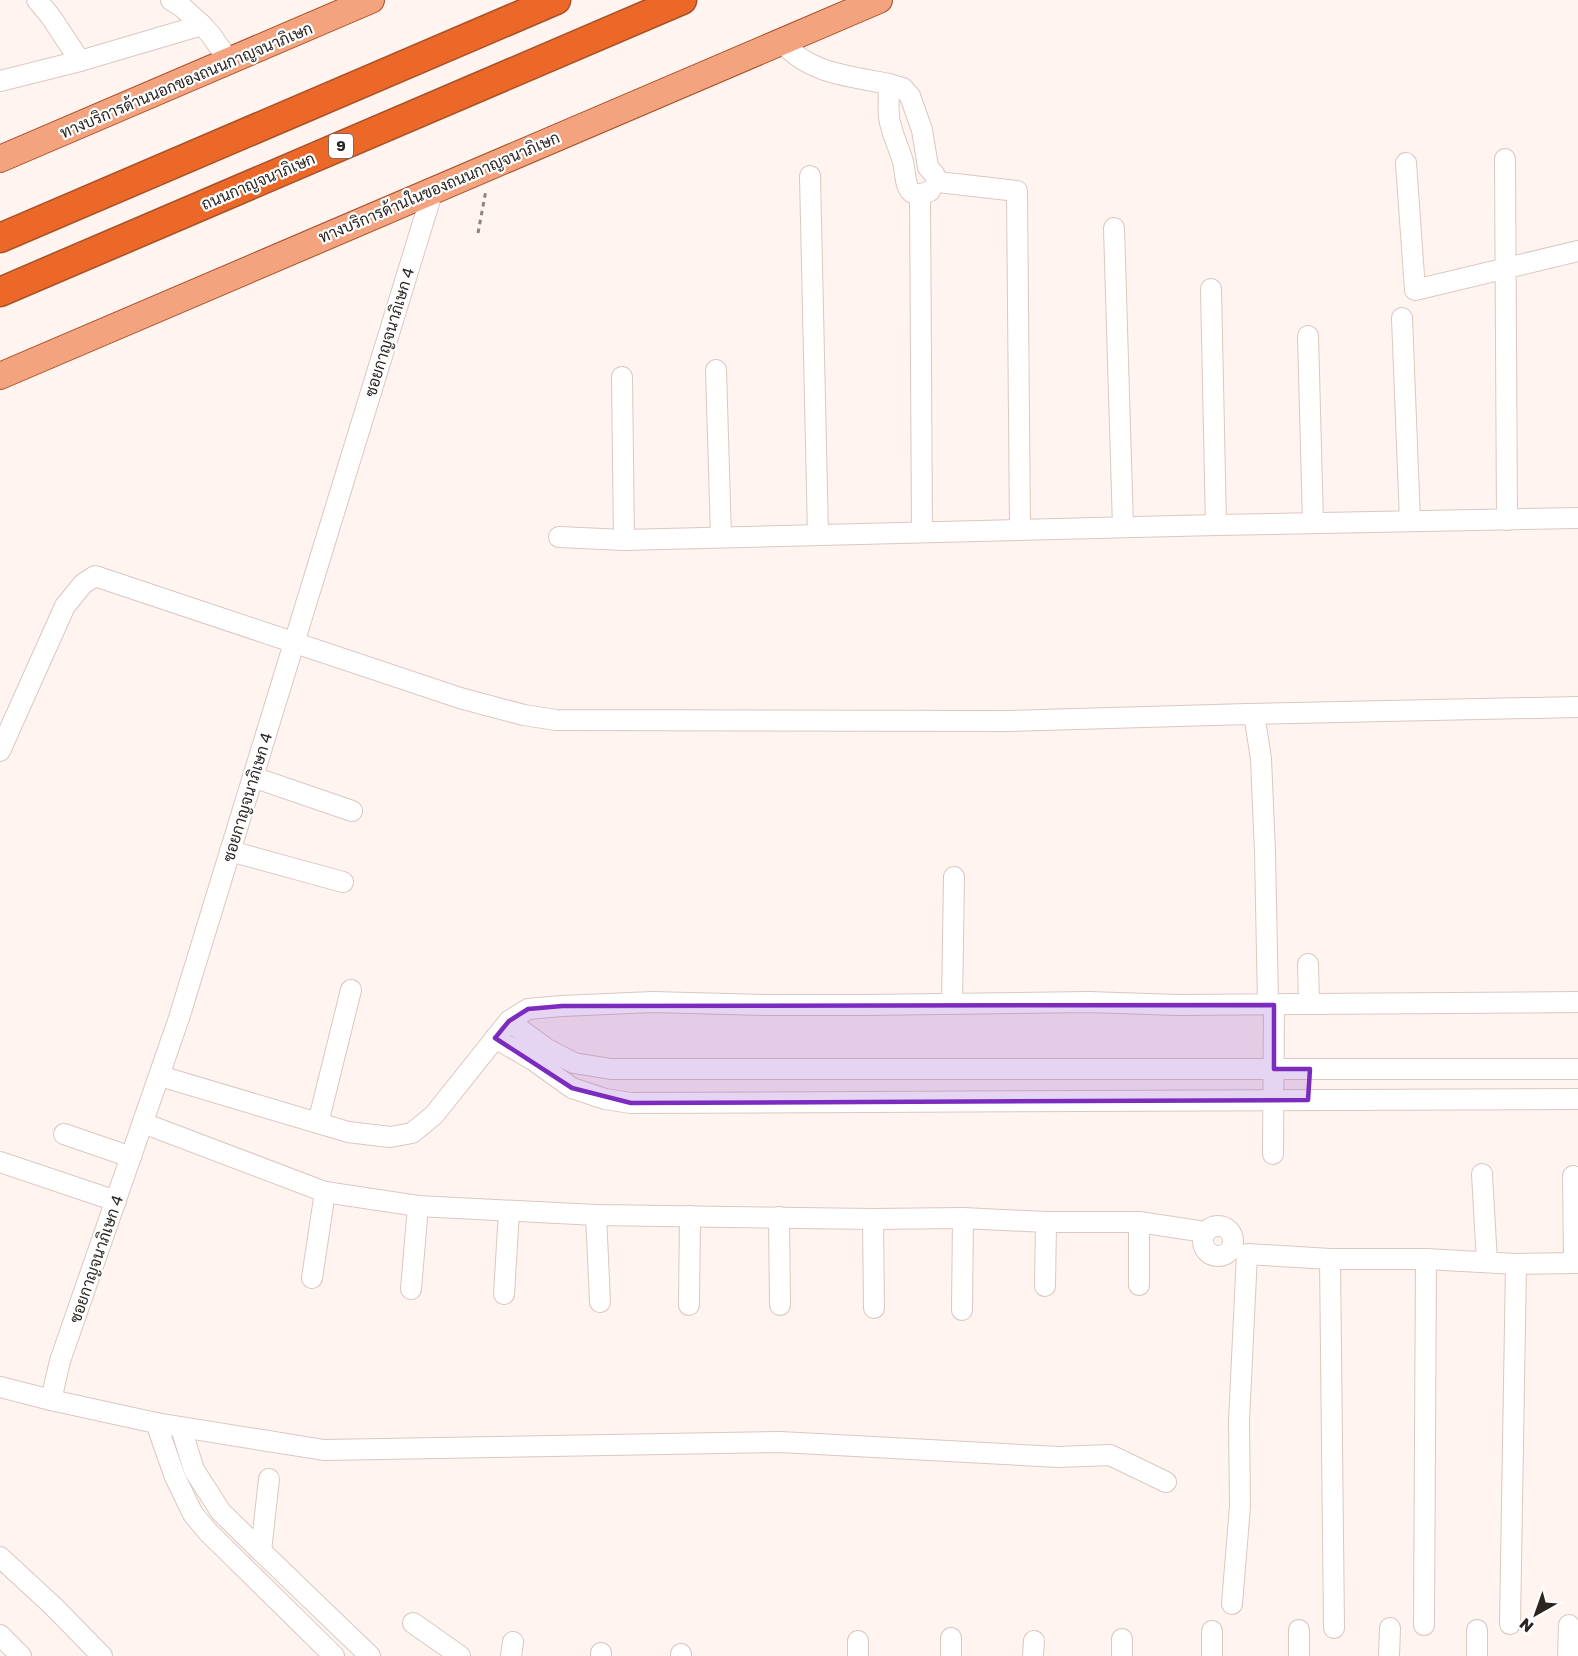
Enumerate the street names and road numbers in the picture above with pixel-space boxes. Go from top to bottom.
street label: ทางบริการด้านนอกของถนนกาญจนาภิเษก [57,18,315,142]
street label: ทางบริการด้านในของถนนกาญจนาภิเษก [315,126,562,247]
road number: 9 [329,134,353,158]
street label: ถนนกาญจนาภิเษก [198,148,318,214]
street label: ซอยกาญจนาภิเษก 4 [360,265,418,399]
street label: ซอยกาญจนาภิเษก 4 [218,730,276,864]
street label: ซอยกาญจนาภิเษก 4 [65,1192,127,1326]

